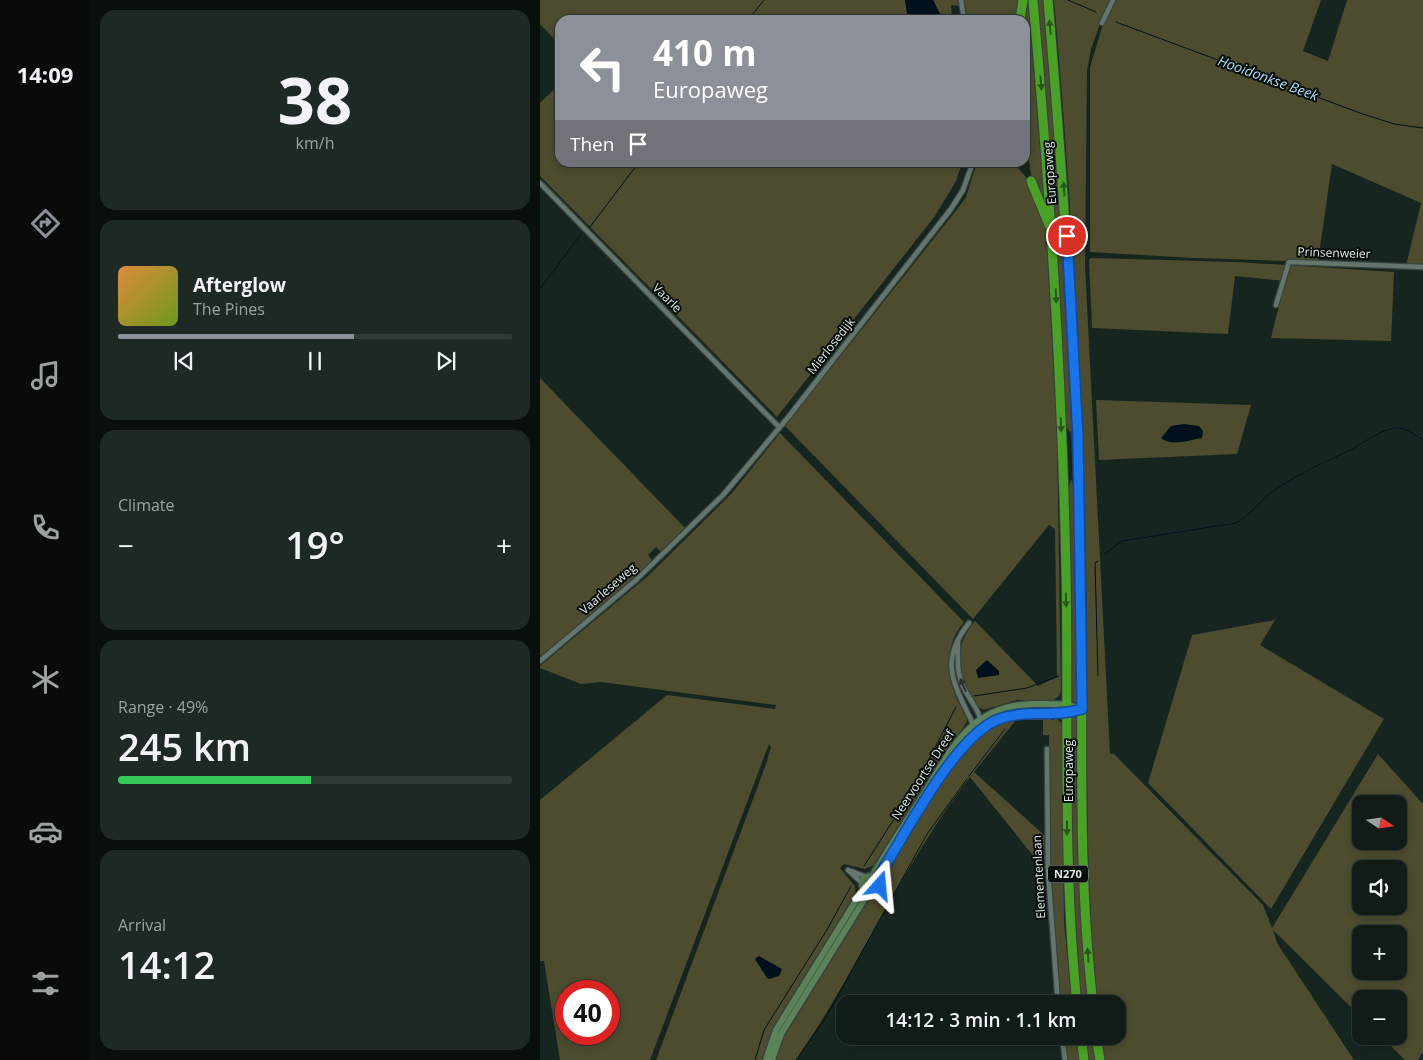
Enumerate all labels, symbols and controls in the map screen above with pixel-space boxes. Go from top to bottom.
one-way arrow [1046,19,1054,35]
text: 410 m [653,29,757,76]
icon: left [570,35,635,100]
water label: Hooidonkse Beek [1215,51,1322,105]
text: 38 [278,55,352,143]
text: 14:09 [17,59,73,89]
text: Europaweg [653,74,768,104]
one-way arrow [1037,76,1045,92]
icon: arrive [624,130,652,158]
text: Then [570,131,614,157]
text: km/h [296,132,334,154]
street label: Europaweg [1039,141,1060,205]
one-way arrow [1059,181,1067,197]
icon: directions [28,206,63,241]
pin [1046,215,1088,257]
icon: arrive [1053,222,1081,250]
street label: Prinsenweier [1297,243,1371,262]
text: Afterglow [193,272,286,298]
street label: Vaarle [649,279,686,316]
one-way arrow [1052,288,1060,304]
text: The Pines [193,298,265,320]
street label: Mierlosedijk [803,313,859,378]
icon: previous [170,347,198,375]
icon: pause [301,347,329,375]
icon: next [432,347,460,375]
icon: music [28,358,63,393]
one-way arrow [1058,417,1066,433]
text: Climate [118,494,175,516]
icon: phone [28,510,63,545]
text: 19° [285,518,345,570]
text: − [118,526,134,564]
text: + [496,526,512,564]
street label: Vaarleseweg [576,559,640,618]
one-way arrow [1062,592,1070,608]
icon: climate [28,662,63,697]
one-way arrow [959,678,967,692]
text: Range · 49% [118,696,208,718]
text: 245 km [118,720,251,772]
street label: Neervoortse Dreef [887,726,958,823]
street label: Europaweg [1060,739,1077,802]
north arrow [1352,795,1408,850]
map controls [1352,795,1407,1045]
icon: car [28,814,63,849]
one-way arrow [1063,820,1071,836]
street label: Elementenlaan [1028,835,1049,919]
position arrow [853,859,905,911]
button: sound [1352,860,1407,915]
road number: N270 [1048,866,1088,882]
text: Arrival [118,914,166,936]
button: + [1352,925,1407,980]
text: 14:12 [118,938,215,990]
one-way arrow [1083,947,1091,963]
icon: filters [28,966,63,1001]
speed limit sign: 40 [555,980,620,1045]
button: − [1352,990,1407,1045]
text: 14:12 · 3 min · 1.1 km [886,1007,1076,1033]

